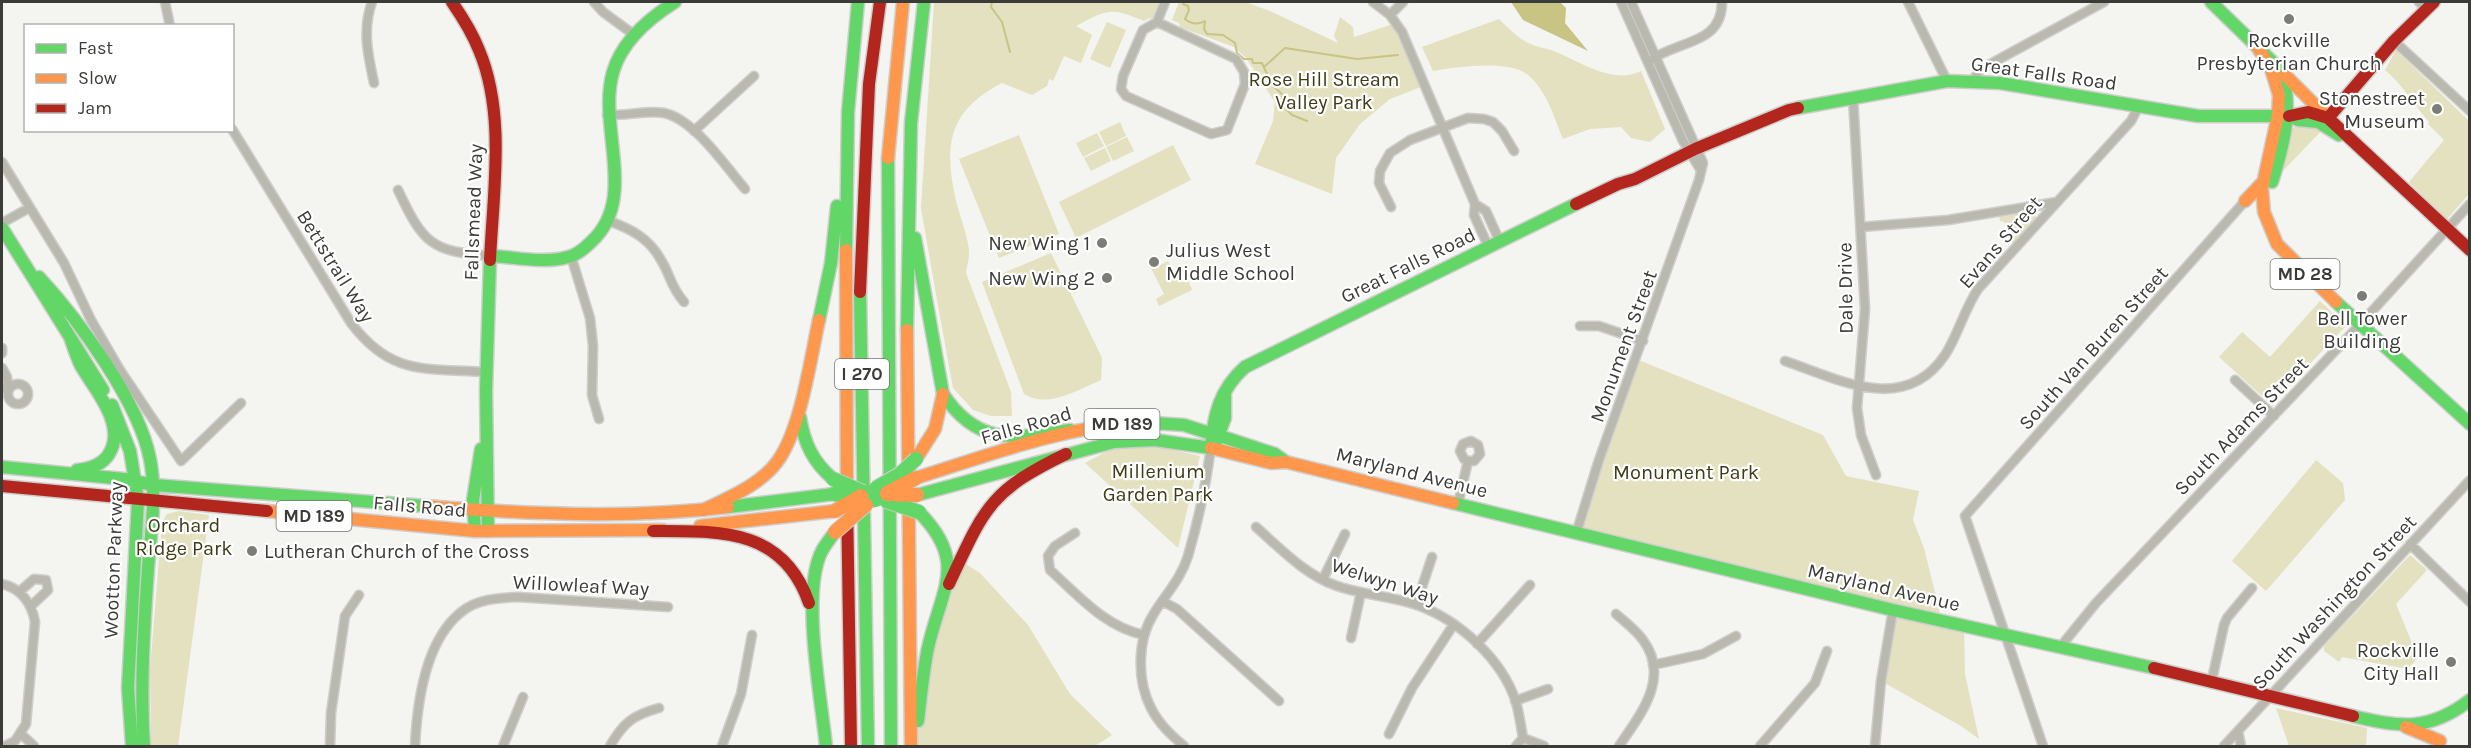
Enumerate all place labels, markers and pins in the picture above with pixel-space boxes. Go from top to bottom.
marker: Rockville Presbyterian Church [2282,12,2296,26]
place label: Rockville Presbyterian Church [2196,29,2382,75]
place label: Stonestreet Museum [2319,87,2425,133]
marker: Stonestreet Museum [2430,102,2444,116]
place label: New Wing 1 [988,232,1090,255]
marker: New Wing 1 [1095,236,1109,250]
place label: Julius West Middle School [1166,239,1295,285]
marker: Julius West Middle School [1147,255,1161,269]
place label: New Wing 2 [988,267,1095,290]
marker: New Wing 2 [1100,271,1114,285]
marker: Bell Tower Building [2355,289,2369,303]
place label: Bell Tower Building [2317,307,2408,353]
place label: Lutheran Church of the Cross [264,540,530,563]
marker: Lutheran Church of the Cross [245,544,259,558]
place label: Rockville City Hall [2357,639,2439,685]
marker: Rockville City Hall [2444,655,2458,669]

